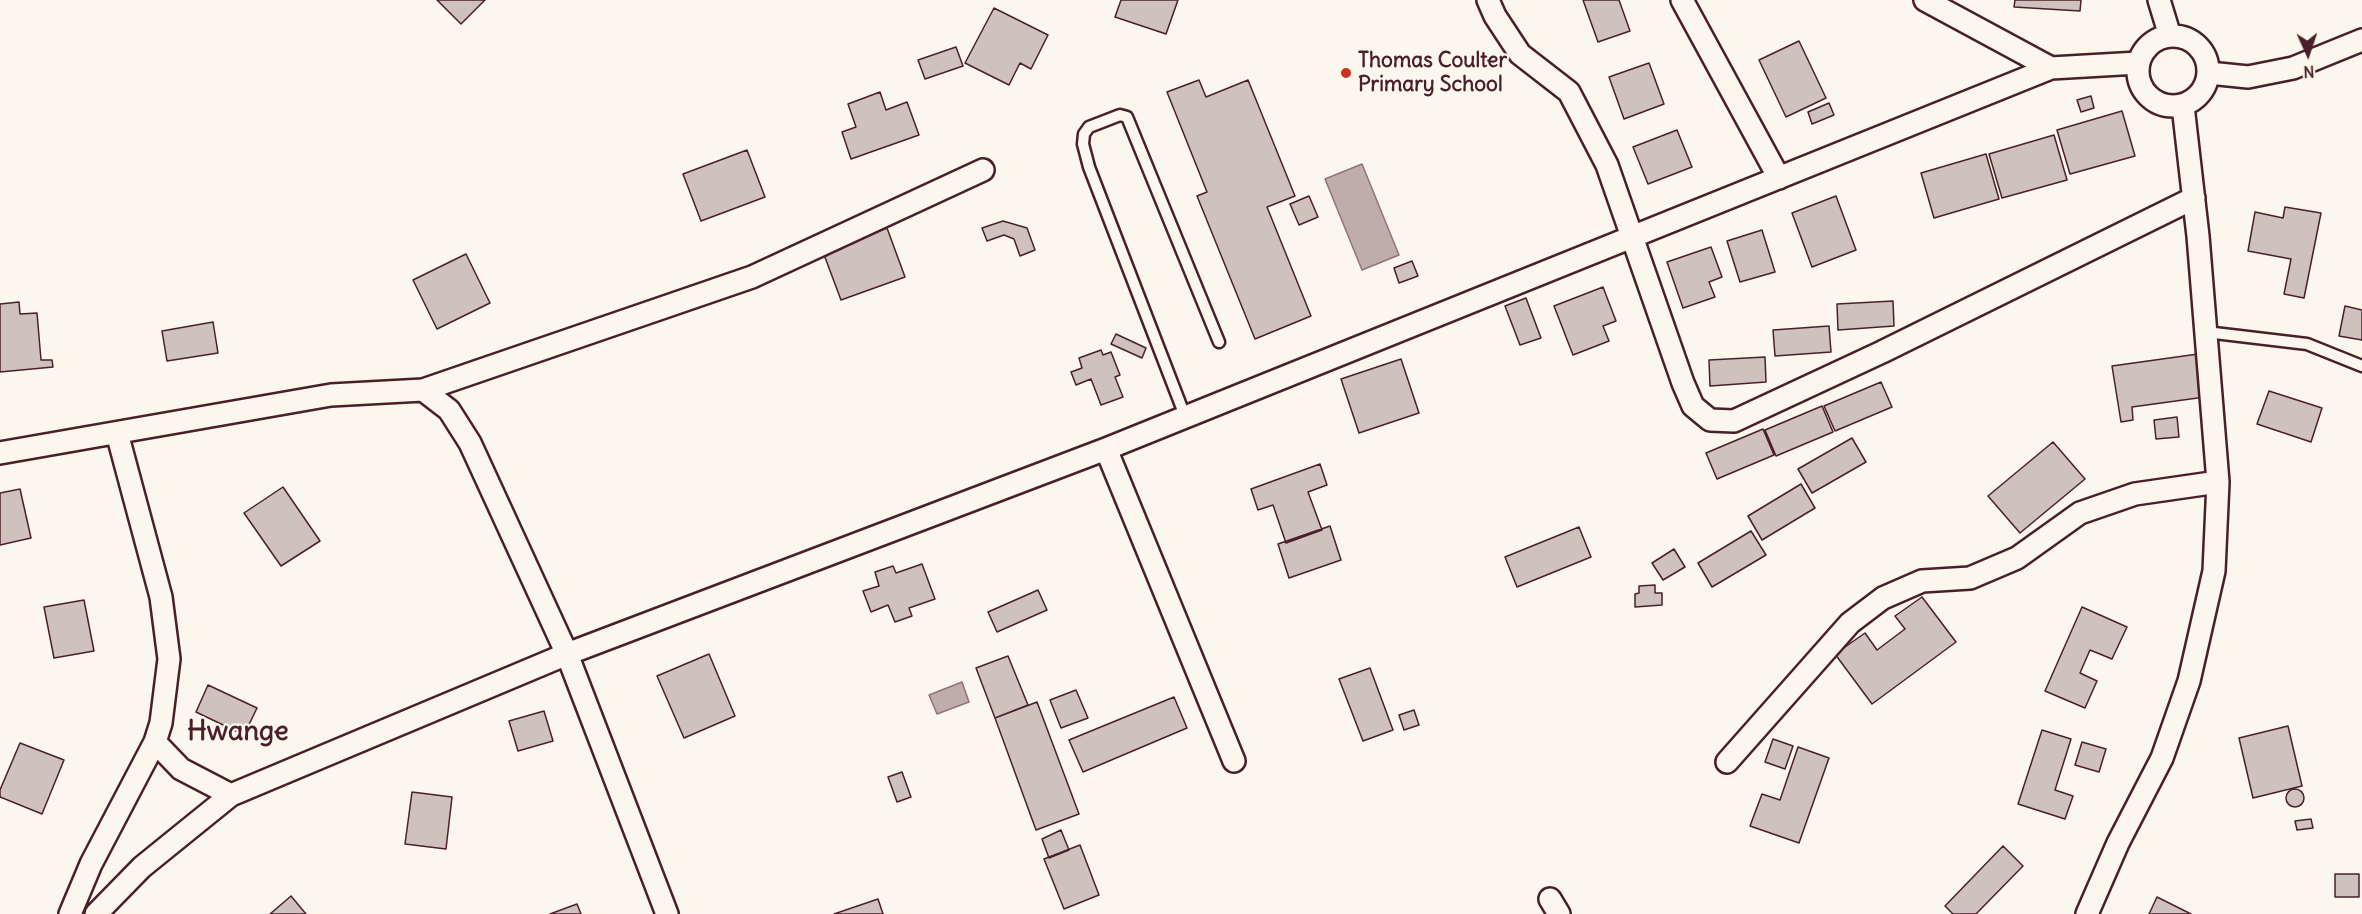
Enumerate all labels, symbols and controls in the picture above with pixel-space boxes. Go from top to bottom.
north arrow [2278,24,2338,84]
place label: Thomas Coulter Primary School [1358,48,1507,98]
text: N [2303,62,2315,82]
marker: Thomas Coulter Primary School [1339,66,1353,80]
district label: Hwange [187,716,289,748]

